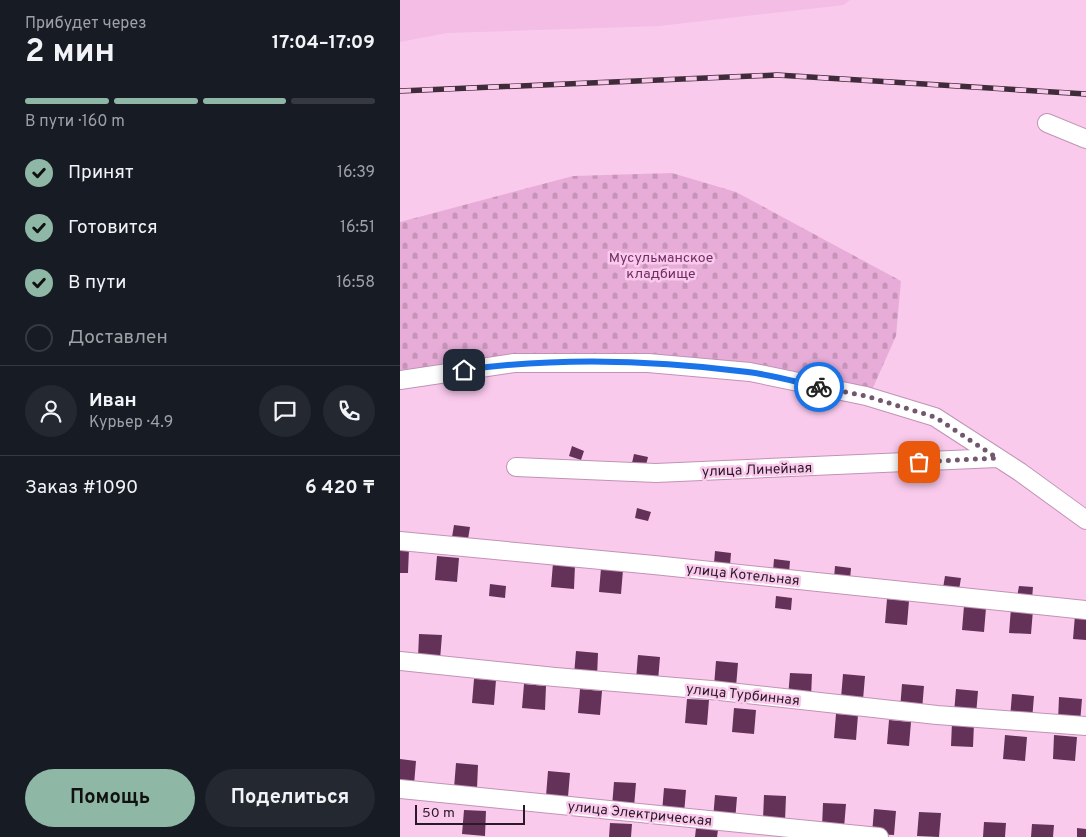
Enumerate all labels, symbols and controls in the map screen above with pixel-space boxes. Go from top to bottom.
text: Прибудет через [25,14,147,34]
text: 17:04–17:09 [272,31,375,55]
text: 2 мин [25,33,115,73]
text: В пути · 160 m [25,112,125,132]
icon: check [25,159,53,187]
text: Принят [68,161,134,185]
text: 16:39 [337,163,375,183]
icon: check [25,214,53,242]
text: Готовится [68,216,158,240]
text: 16:51 [340,218,375,238]
park label: Мусульманское кладбище [609,250,713,283]
icon: check [25,269,53,297]
text: В пути [68,271,126,295]
text: 16:58 [336,273,375,293]
text: Доставлен [68,326,168,350]
pin [443,349,485,391]
icon: home [450,356,478,384]
courier [794,362,844,412]
icon: bike [805,373,833,401]
button: person [25,385,77,437]
button: chat [259,385,311,437]
button: phone [323,385,375,437]
text: Иван [89,389,137,413]
text: Курьер · 4.9 [89,413,173,433]
pin [898,441,940,483]
icon: bag [905,448,933,476]
street label: улица Линейная [702,460,813,481]
text: Заказ #1090 [25,476,138,500]
text: 6 420 ₸ [305,476,375,500]
street label: улица Котельная [685,561,800,590]
street label: улица Турбинная [685,681,801,710]
button: Помощь [25,769,195,827]
button: Поделиться [205,769,375,827]
street label: улица Электрическая [567,798,713,831]
scale bar [415,802,525,825]
text: 50 m [422,805,455,822]

